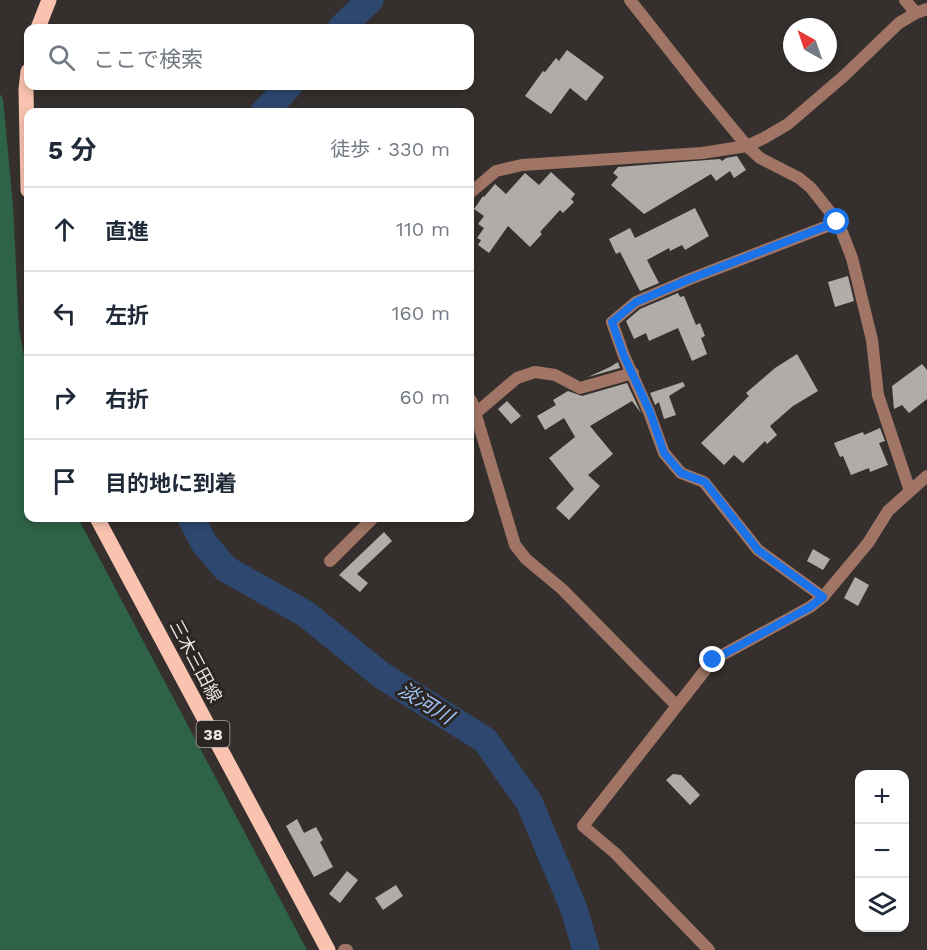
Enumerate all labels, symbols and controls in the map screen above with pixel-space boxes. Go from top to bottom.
north arrow [783,18,837,72]
search box [24,24,474,90]
icon: search [45,41,78,74]
text: ここで検索 [93,47,203,72]
text: 5 分 [48,135,97,165]
text: 徒歩 · 330 m [330,137,450,161]
route start [823,208,849,234]
icon: ahead [48,213,81,246]
text: 110 m [396,217,450,241]
text: 直進 [105,219,149,244]
icon: left [48,297,81,330]
text: 160 m [392,301,450,325]
text: 左折 [105,303,149,328]
icon: right [48,381,81,414]
text: 60 m [400,385,450,409]
text: 右折 [105,387,149,412]
icon: arrive [48,465,81,498]
text: 目的地に到着 [105,471,237,496]
street label: 三木三田線 [166,616,226,706]
route end [699,646,725,672]
water label: 淡河川 [394,677,459,730]
road number: 38 [196,721,230,747]
map controls [855,770,909,932]
button: + [855,770,909,824]
button: − [855,824,909,878]
button: layers [855,878,909,932]

